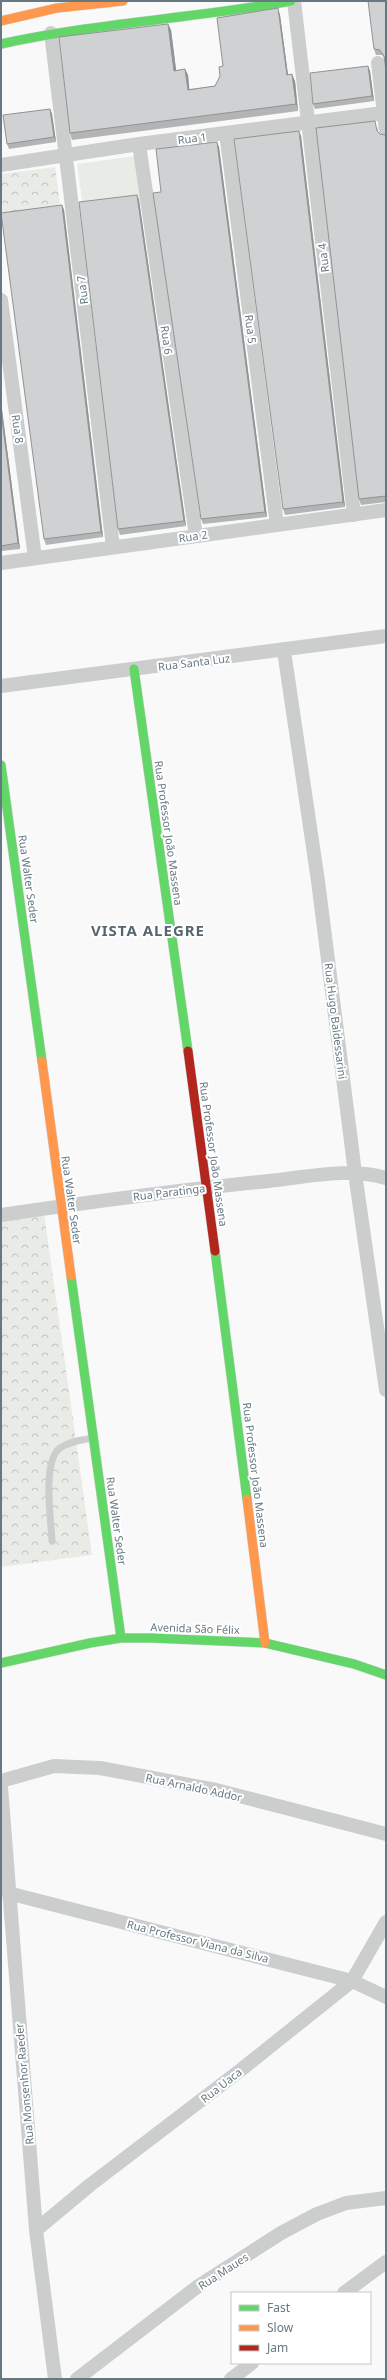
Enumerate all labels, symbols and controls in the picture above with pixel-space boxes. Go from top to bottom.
street label: Rua 1 [177,129,207,147]
street label: Rua 4 [314,242,332,273]
street label: Rua 7 [73,275,91,305]
street label: Rua 5 [242,314,260,344]
street label: Rua 6 [158,325,176,355]
street label: Rua 8 [9,414,27,444]
street label: Rua 2 [178,527,208,545]
street label: Rua Santa Luz [157,650,231,674]
street label: Rua Professor João Massena [151,760,187,906]
street label: Rua Walter Seder [15,834,43,925]
district label: VISTA ALEGRE [91,920,205,940]
street label: Rua Hugo Baldessarini [321,962,351,1080]
street label: Rua Professor João Massena [196,1081,232,1227]
street label: Rua Walter Seder [58,1155,86,1246]
street label: Rua Paratinga [132,1180,206,1204]
street label: Rua Professor João Massena [240,1402,272,1548]
street label: Rua Walter Seder [103,1476,131,1567]
street label: Avenida São Félix [150,1619,240,1637]
street label: Rua Arnaldo Addor [144,1769,244,1805]
street label: Rua Professor Viana da Silva [126,1916,270,1966]
street label: Rua Monsenhor Raeder [11,2022,37,2145]
street label: Rua Uaca [197,2064,245,2106]
street label: Rua Maues [195,2249,251,2293]
legend [231,2292,371,2364]
text: Fast [267,2299,291,2316]
text: Slow [267,2319,294,2336]
text: Jam [266,2339,288,2356]

